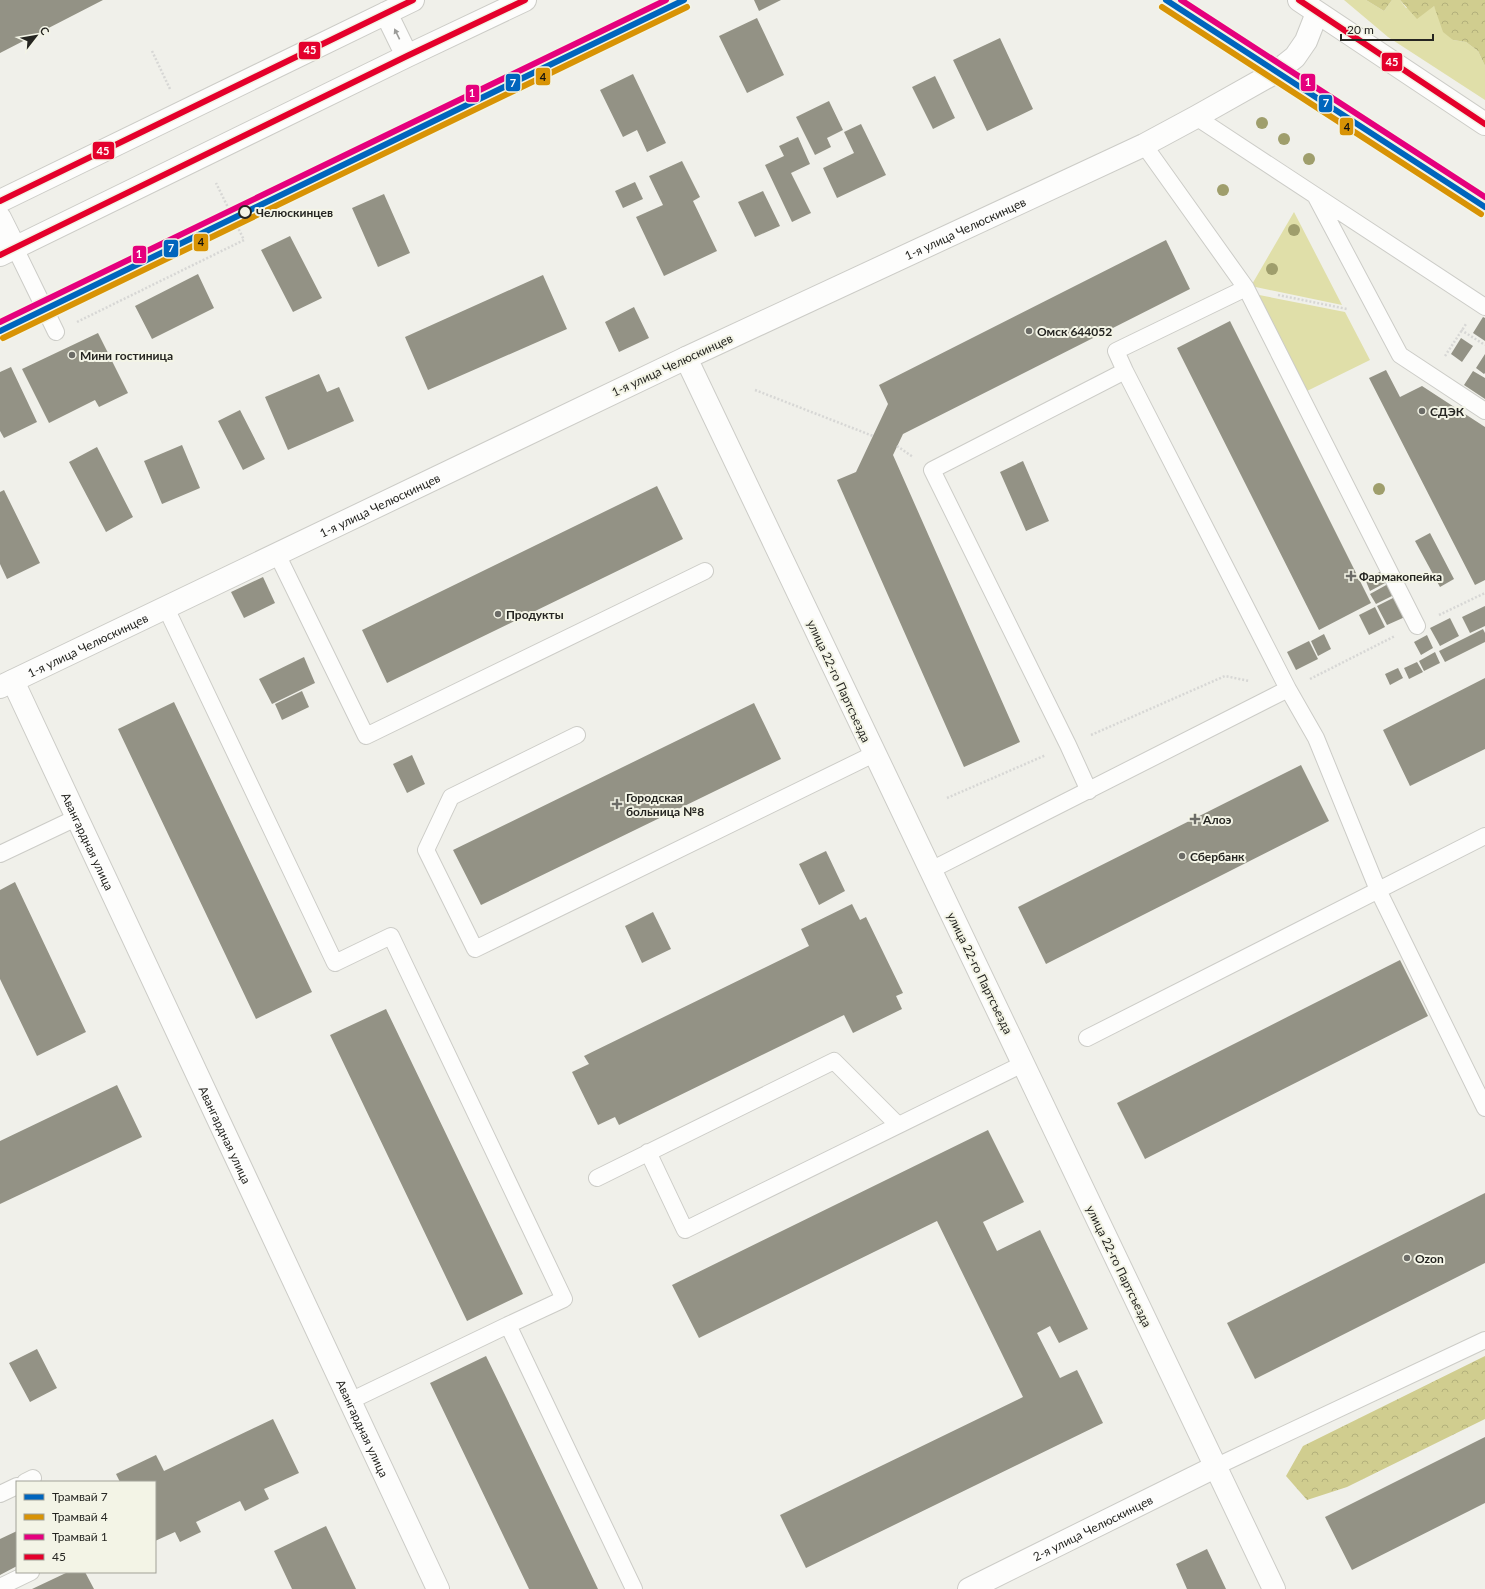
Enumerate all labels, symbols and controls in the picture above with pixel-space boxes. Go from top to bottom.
north arrow [16,16,56,56]
scale bar [1341,16,1433,42]
text: 20 m [1347,22,1374,37]
text: С [38,24,53,38]
one-way arrow [393,29,400,40]
line badge: 45 [298,41,321,60]
text: 45 [304,43,316,56]
line badge: 45 [1381,52,1403,72]
text: 45 [1386,55,1398,68]
line badge: 4 [535,67,551,86]
text: 4 [540,70,547,83]
line badge: 7 [505,73,521,92]
line badge: 1 [1300,73,1316,92]
text: 1 [1305,75,1311,88]
text: 7 [510,76,516,89]
line badge: 1 [465,84,480,103]
text: 1 [469,86,475,99]
line badge: 7 [1318,94,1333,113]
text: 7 [1323,96,1329,109]
line badge: 4 [1339,117,1354,136]
text: 4 [1344,120,1351,133]
line badge: 45 [92,141,115,160]
text: 45 [97,144,109,157]
street label: 1-я улица Челюскинцев [902,194,1028,263]
marker: Челюскинцев [238,205,252,219]
place label: Челюскинцев [256,205,333,220]
line badge: 4 [193,233,209,252]
text: 4 [198,235,205,248]
line badge: 7 [163,239,179,258]
text: 7 [168,241,174,254]
line badge: 1 [132,245,147,264]
text: 1 [136,247,142,260]
place label: Омск 644052 [1037,324,1112,339]
marker: Омск 644052 [1024,326,1034,336]
street label: 1-я улица Челюскинцев [609,330,735,400]
place label: Мини гостиница [80,348,173,363]
marker: Мини гостиница [67,350,77,360]
place label: СДЭК [1430,404,1465,419]
marker: СДЭК [1417,406,1427,416]
street label: 1-я улица Челюскинцев [317,470,442,540]
place label: Фармакопейка [1359,569,1442,584]
marker: Фармакопейка [1346,571,1356,581]
place label: Продукты [506,607,564,622]
marker: Продукты [493,609,503,619]
street label: 1-я улица Челюскинцев [25,610,150,680]
street label: улица 22-го Партсъезда [804,617,874,745]
street label: Авангардная улица [59,790,117,893]
place label: Городская больница №8 [626,790,704,819]
marker: Городская больница №8 [611,798,623,810]
place label: Алоэ [1202,812,1231,827]
marker: Алоэ [1190,814,1200,824]
place label: Сбербанк [1190,849,1245,864]
marker: Сбербанк [1177,851,1187,861]
street label: улица 22-го Партсъезда [944,910,1016,1036]
street label: Авангардная улица [196,1084,255,1186]
street label: улица 22-го Партсъезда [1083,1203,1155,1329]
place label: Ozon [1415,1251,1444,1266]
marker: Ozon [1402,1253,1412,1263]
street label: Авангардная улица [333,1377,392,1479]
legend [16,1481,156,1573]
text: Трамвай 7 [52,1489,108,1504]
street label: 2-я улица Челюскинцев [1030,1492,1155,1564]
text: Трамвай 4 [52,1509,108,1524]
text: Трамвай 1 [52,1529,108,1544]
text: 45 [52,1549,66,1564]

